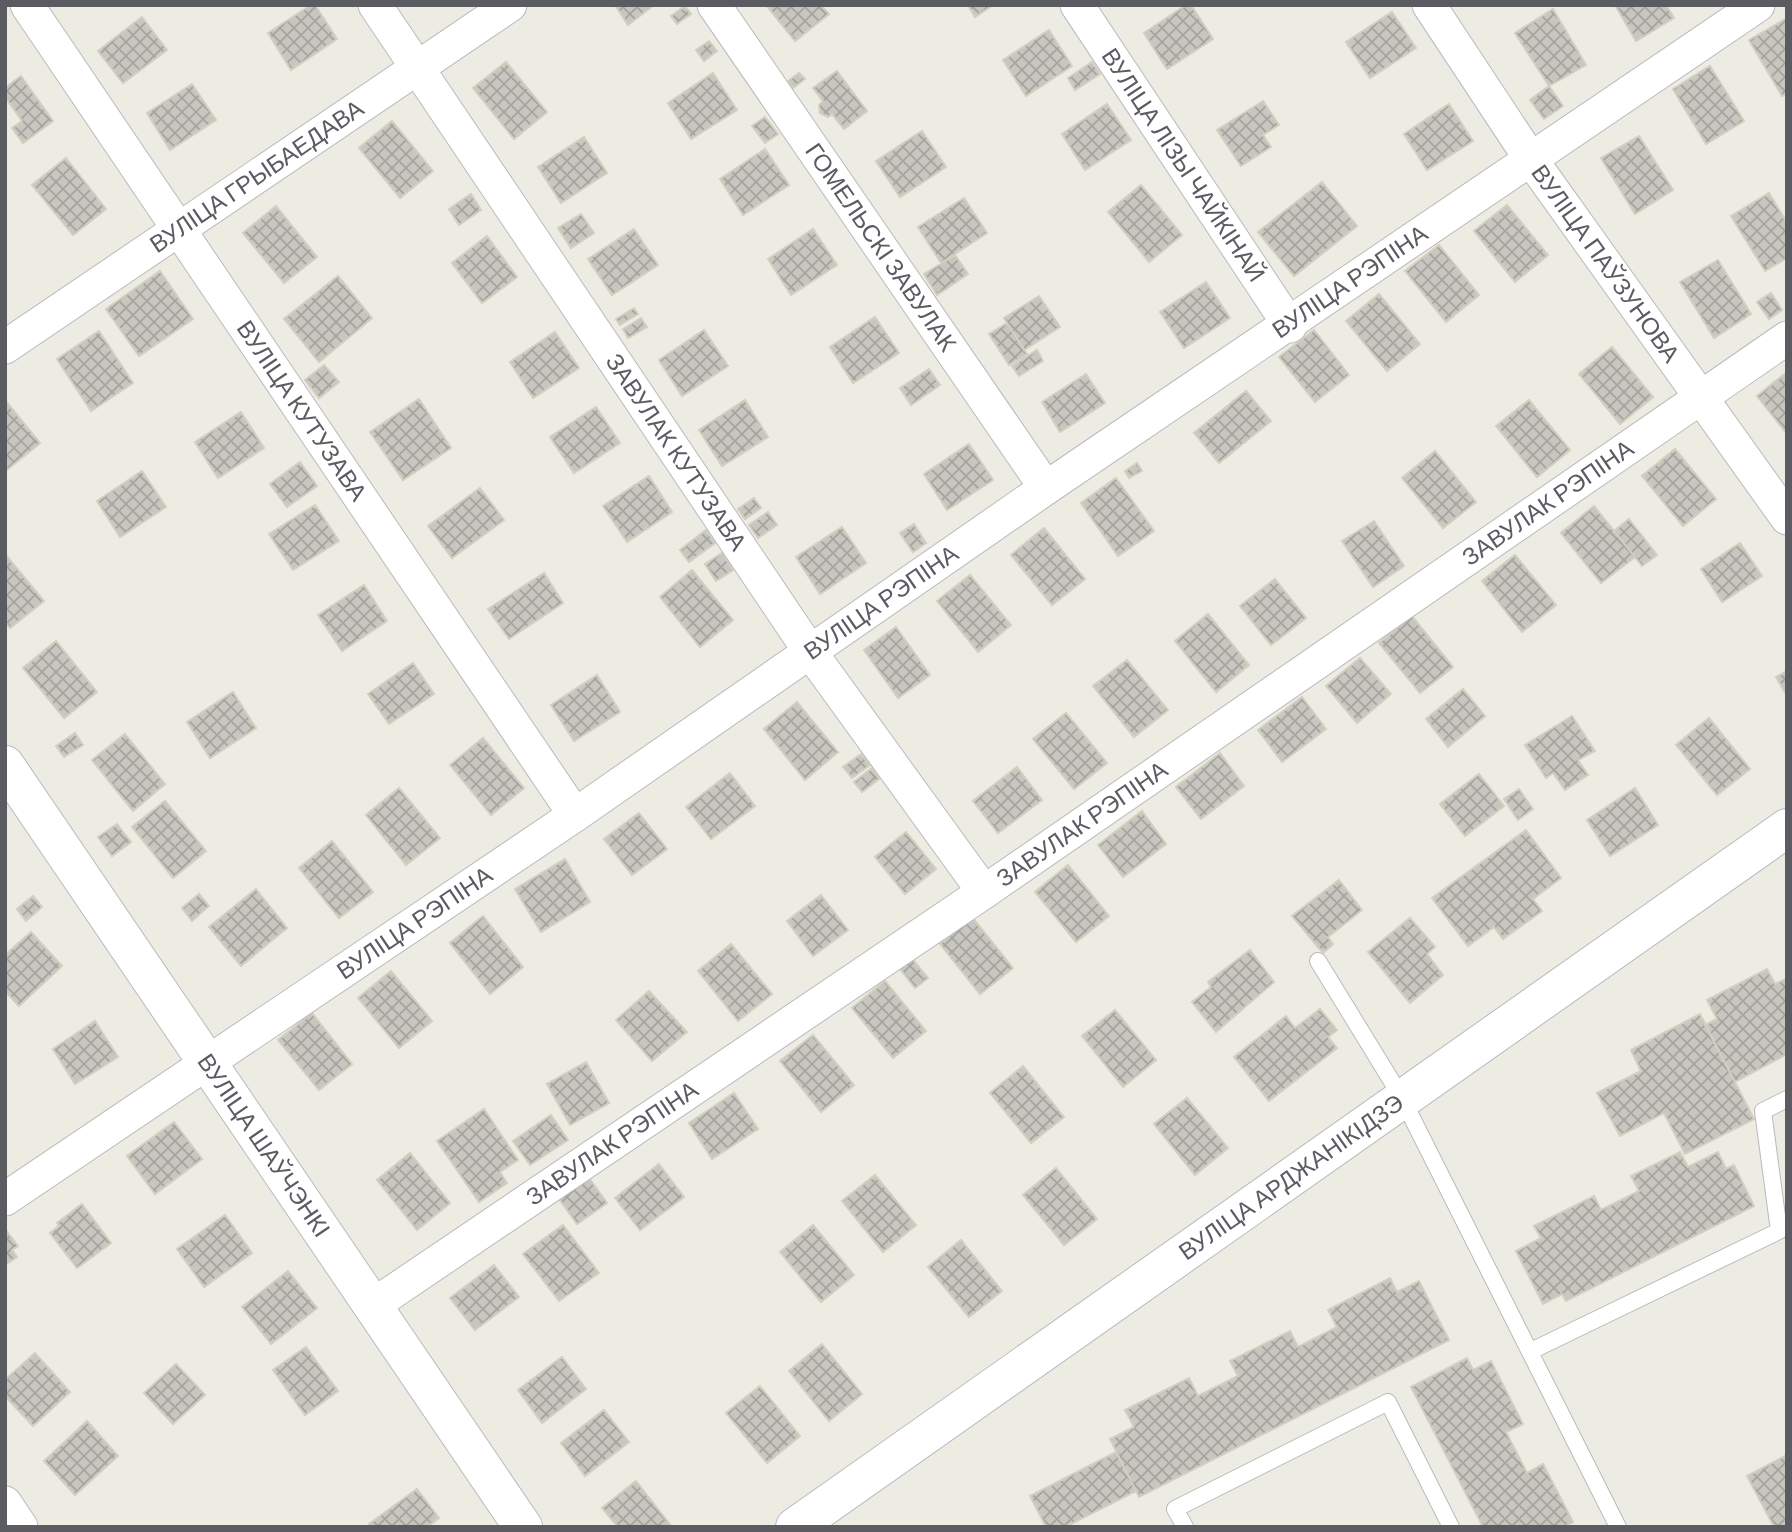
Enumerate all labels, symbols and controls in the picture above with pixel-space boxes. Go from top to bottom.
street label: ВУЛІЦА ЛІЗЫ ЧАЙКІНАЙ [1097,42,1272,286]
street label: ВУЛІЦА ГРЫБАЕДАВА [144,93,368,258]
street label: ГОМЕЛЬСКІ ЗАВУЛАК [800,137,963,356]
street label: ВУЛІЦА ПАЎЗУНОВА [1526,158,1687,367]
street label: ВУЛІЦА РЭПІНА [1266,218,1432,343]
street label: ВУЛІЦА КУТУЗАВА [232,314,374,506]
street label: ЗАВУЛАК КУТУЗАВА [601,347,754,555]
street label: ЗАВУЛАК РЭПІНА [1456,433,1638,571]
street label: ВУЛІЦА РЭПІНА [798,538,963,665]
street label: ЗАВУЛАК РЭПІНА [990,754,1172,892]
street label: ВУЛІЦА РЭПІНА [331,859,497,984]
street label: ВУЛІЦА ШАЎЧЭНКІ [192,1047,337,1242]
street label: ЗАВУЛАК РЭПІНА [520,1074,703,1211]
street label: ВУЛІЦА АРДЖАНІКІДЗЭ [1172,1087,1408,1265]

